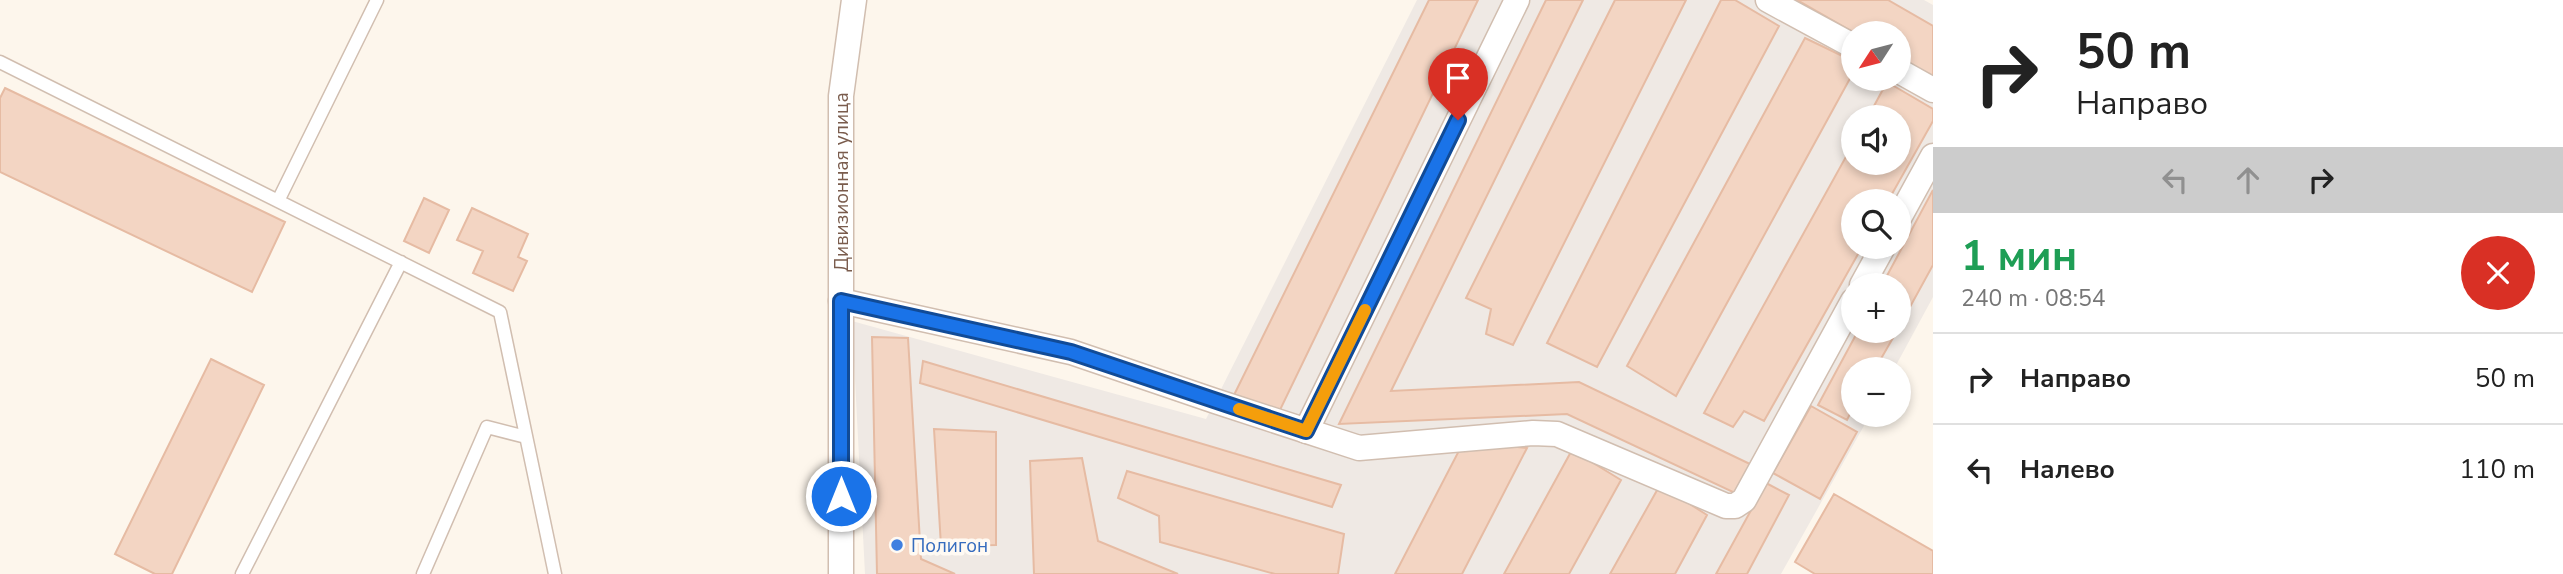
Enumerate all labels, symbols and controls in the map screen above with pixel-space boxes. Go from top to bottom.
text: 50 m [2076,18,2191,85]
north arrow [1841,21,1911,91]
map controls [1841,21,1911,427]
icon: right [1961,28,2052,119]
pin [1428,48,1488,120]
icon: arrive [1439,59,1477,97]
text: Направо [2076,82,2208,125]
street label: Дивизионная улица [829,92,855,272]
button: sound [1841,105,1911,175]
icon: left [2156,161,2194,199]
icon: ahead [2229,161,2267,199]
icon: right [2302,161,2340,199]
button: search [1841,189,1911,259]
text: 1 мин [1961,228,2077,285]
button: close [2461,236,2535,310]
button: + [1841,273,1911,343]
text: 240 m · 08:54 [1961,283,2106,314]
button: − [1841,357,1911,427]
icon: right [1961,360,1999,398]
text: Направо [2020,361,2131,396]
text: 50 m [2475,361,2535,396]
icon: left [1961,451,1999,489]
text: Налево [2020,452,2115,487]
text: 110 m [2459,452,2535,487]
position arrow [804,459,878,533]
place label: Полигон [911,533,988,559]
marker: Полигон [889,537,905,553]

